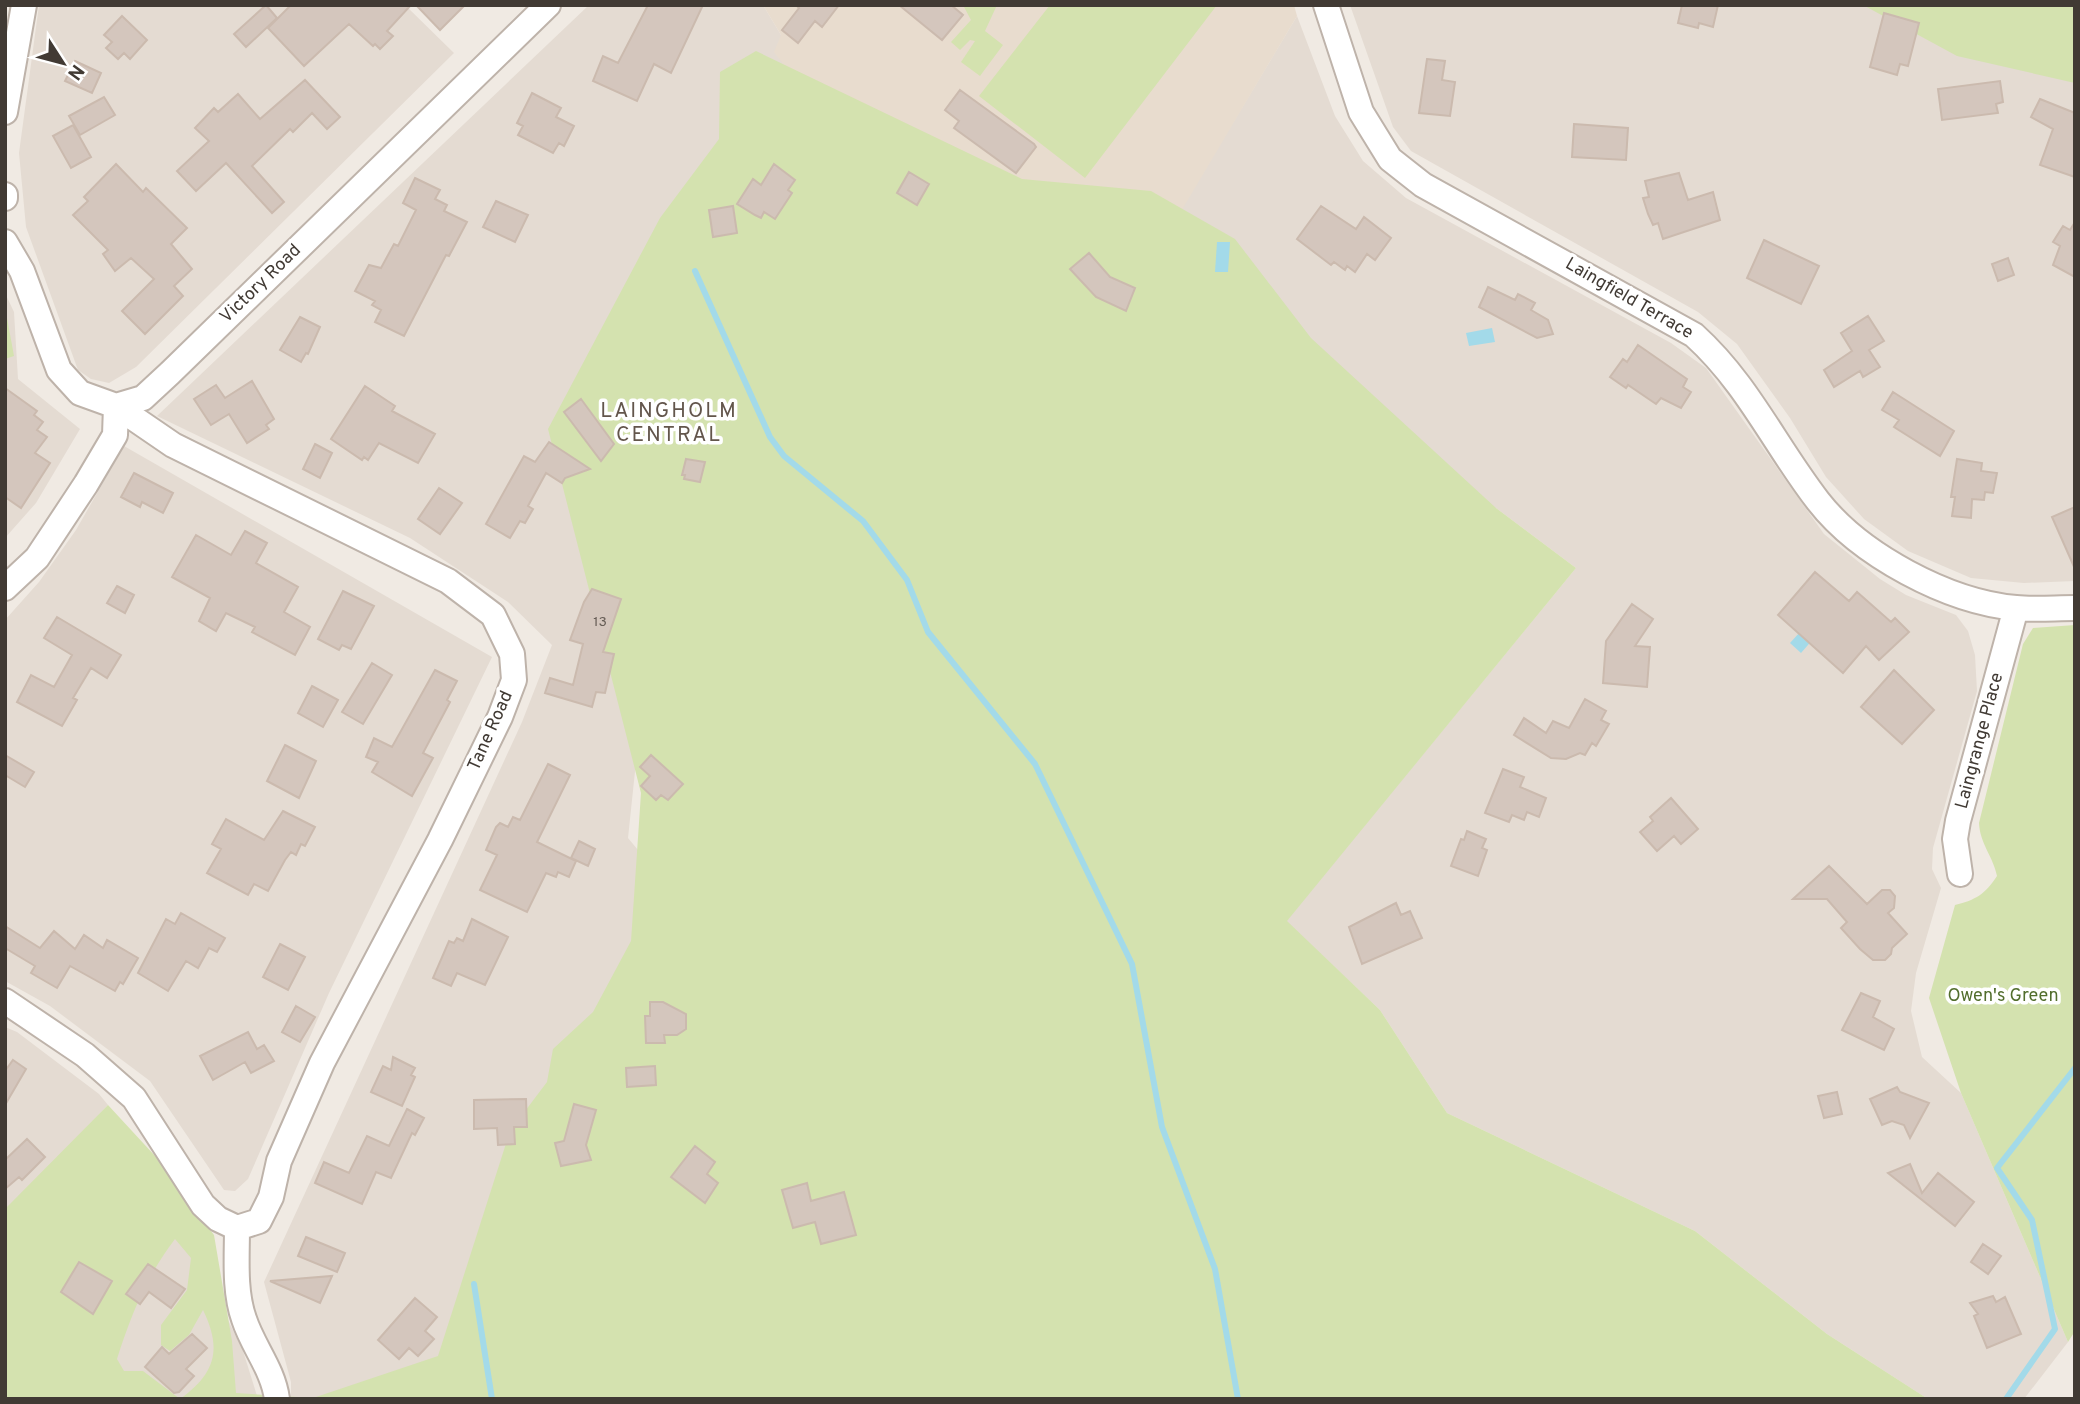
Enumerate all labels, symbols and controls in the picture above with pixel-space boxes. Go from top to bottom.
north arrow [28,28,98,98]
text: N [61,59,89,84]
street label: Victory Road [215,240,307,328]
street label: Laingfield Terrace [1561,253,1697,345]
district label: LAINGHOLM CENTRAL [600,398,738,449]
house number: 13 [593,614,607,631]
street label: Laingrange Place [1951,670,2009,812]
street label: Tane Road [463,687,519,775]
park label: Owen's Green [1947,985,2059,1008]

